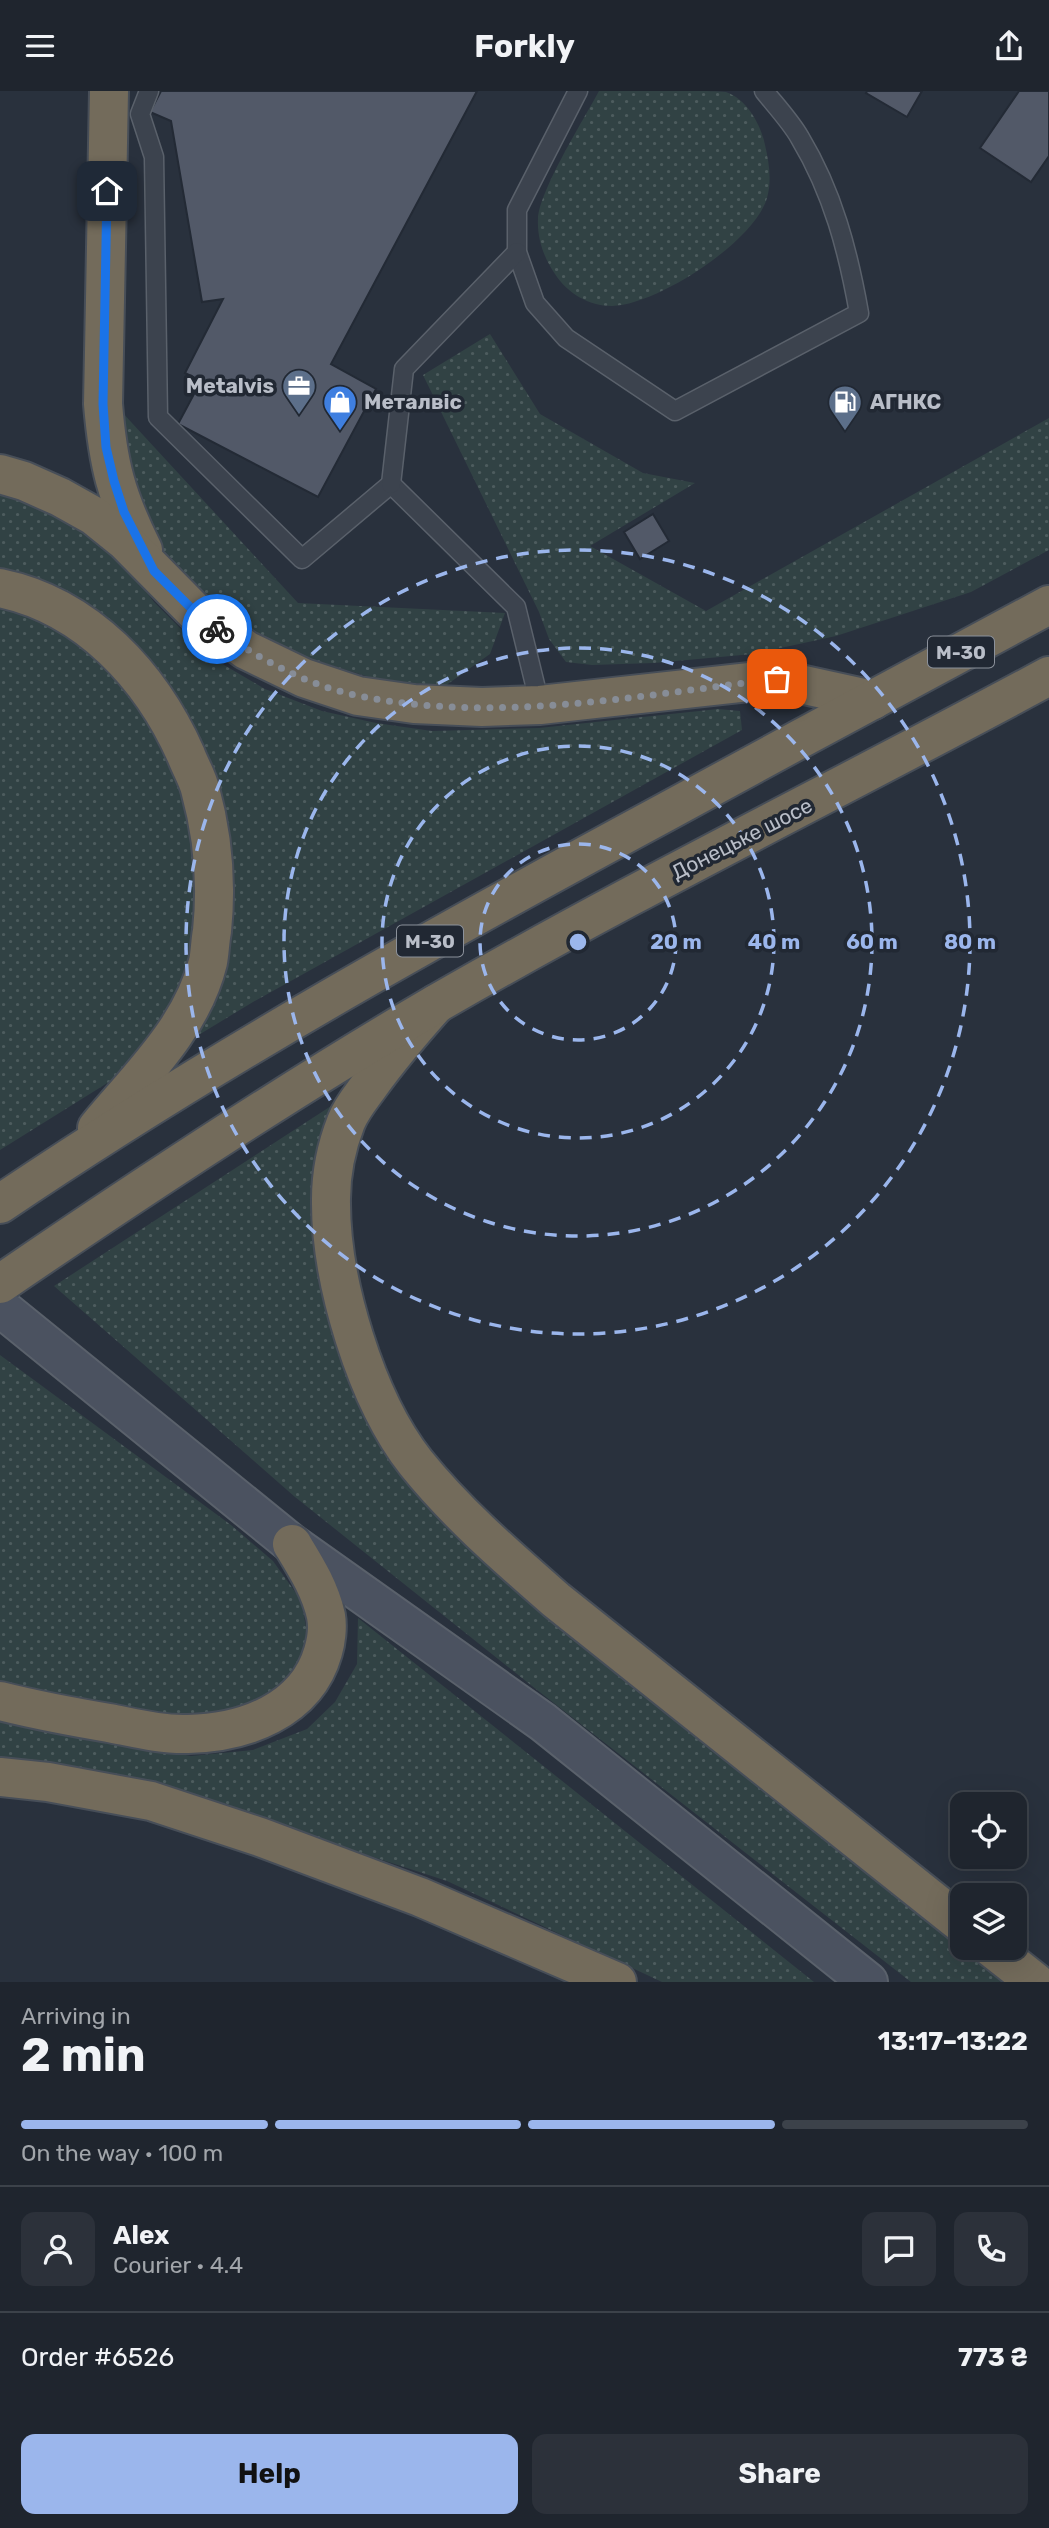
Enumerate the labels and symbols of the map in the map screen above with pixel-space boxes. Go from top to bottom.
pin [77,161,137,221]
office icon: Metalvis [280,367,318,416]
place label: Metalvis [186,373,274,398]
shop icon: Металвіс [321,383,359,432]
fuel station icon: АГНКС [826,383,864,432]
place label: Металвіс [364,389,462,414]
place label: АГНКС [870,389,942,414]
courier [182,594,252,664]
road number: М-30 [928,637,994,667]
pin [747,649,807,709]
street label: Донецьке шосе [667,792,816,885]
road number: М-30 [397,925,463,957]
text: 20 m [650,929,702,954]
text: 40 m [748,929,800,954]
text: 60 m [846,929,898,954]
text: 80 m [944,929,996,954]
centre of rings [566,930,590,954]

